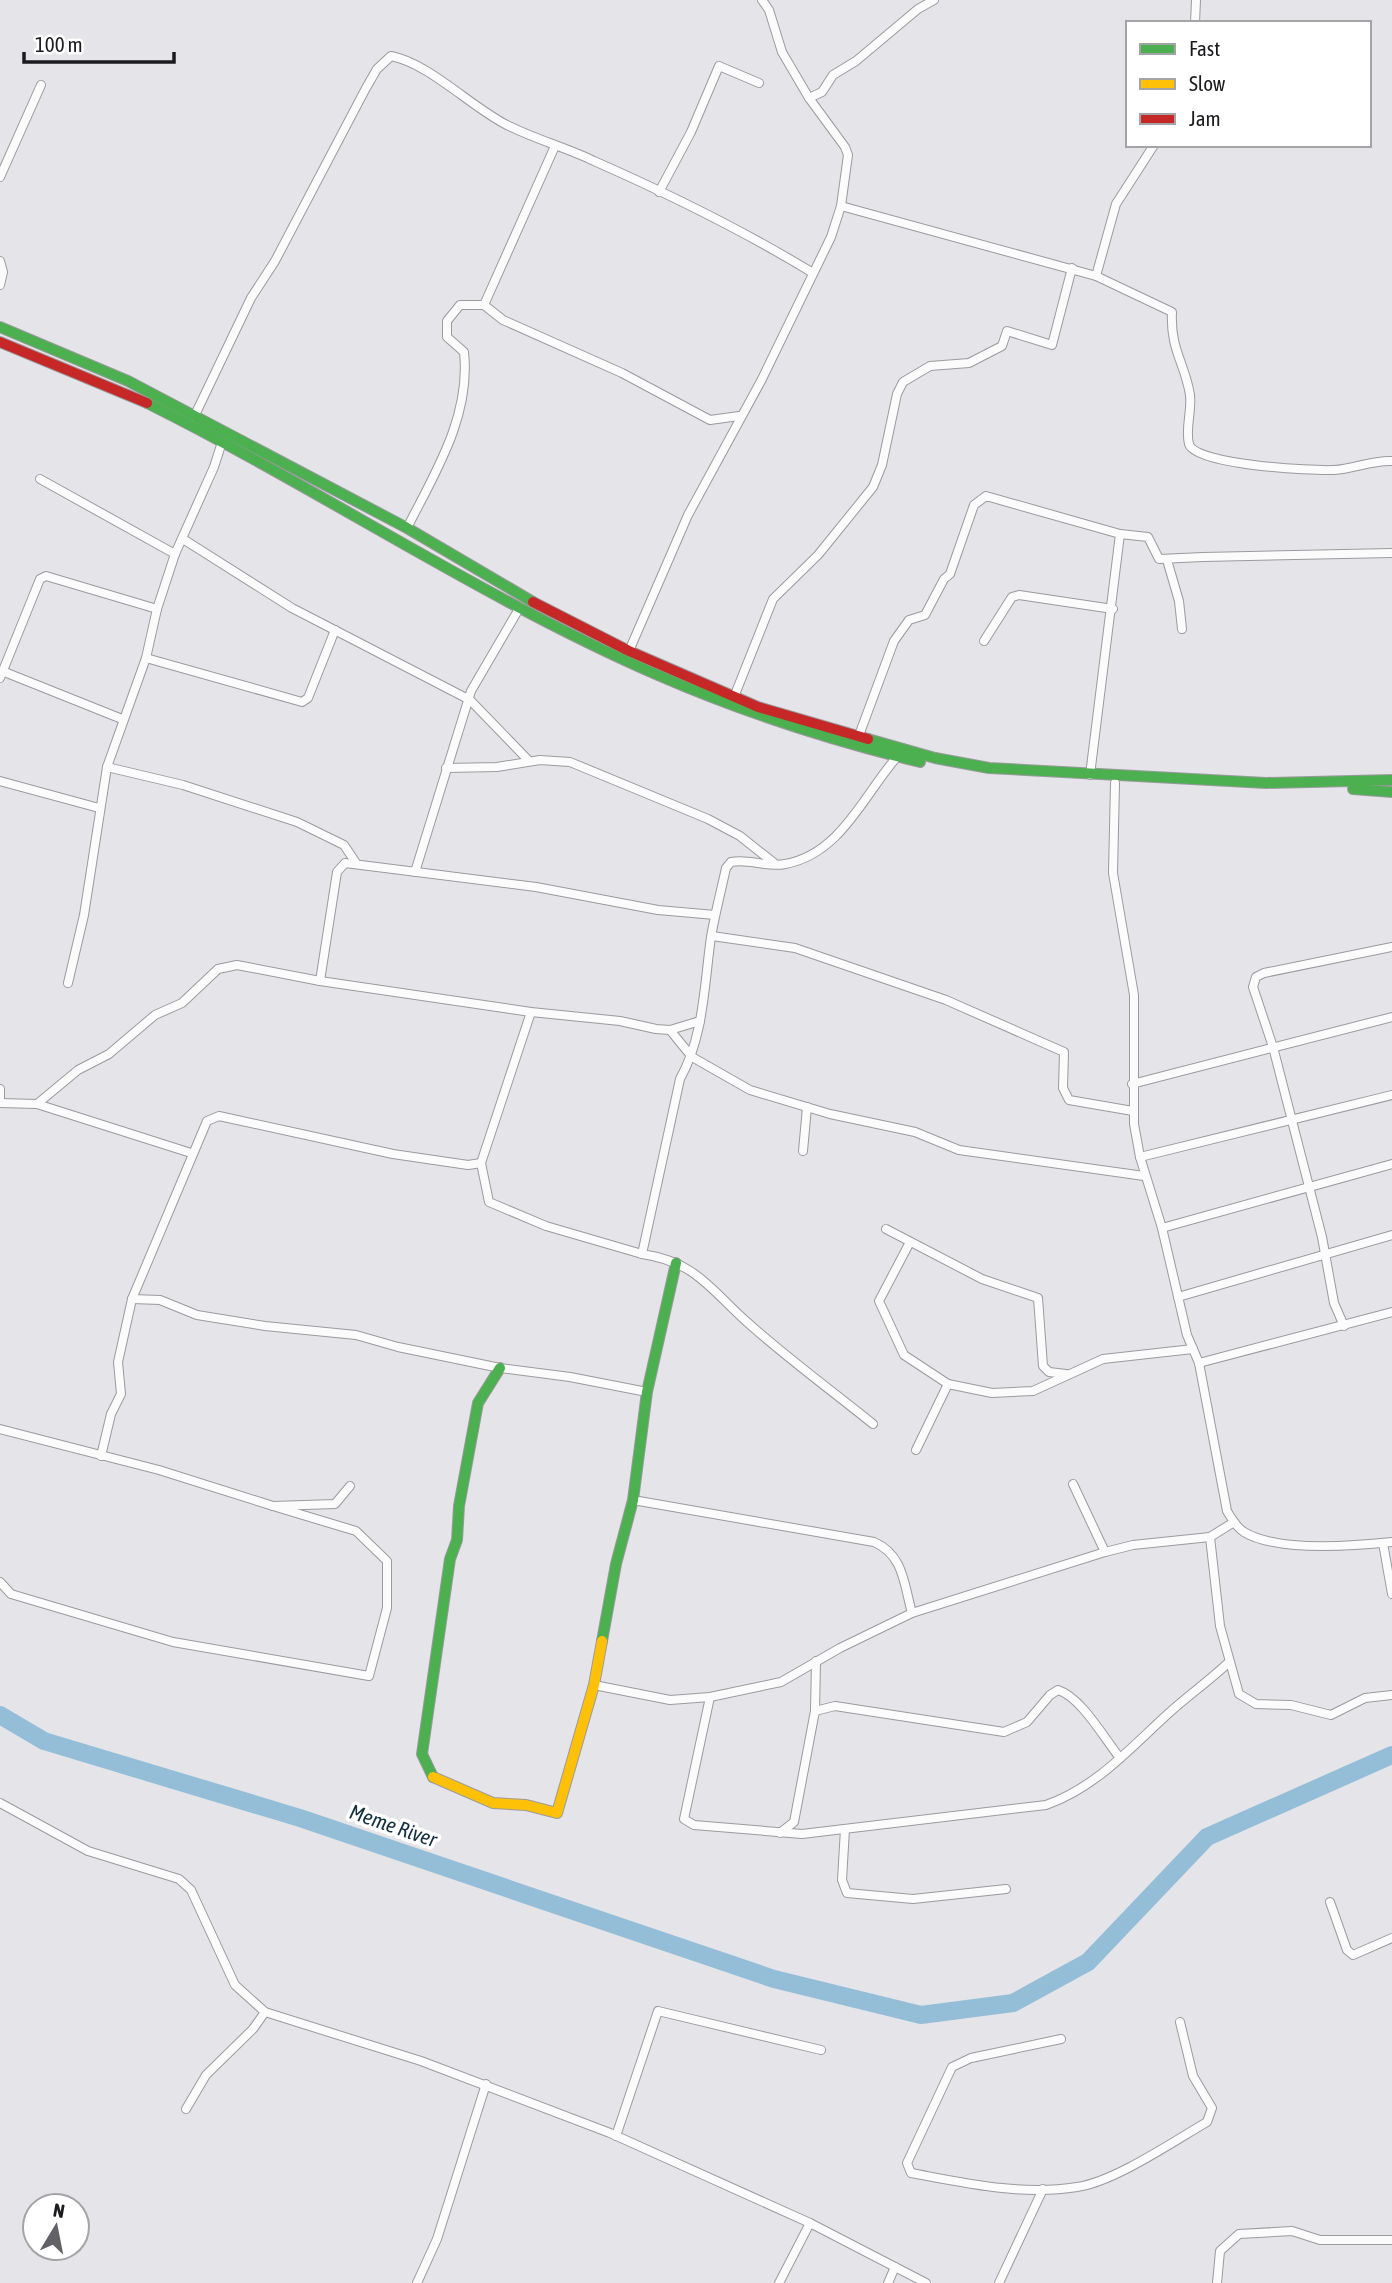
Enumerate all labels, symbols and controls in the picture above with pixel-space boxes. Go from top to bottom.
scale bar [24,21,175,65]
legend [1126,21,1371,147]
text: 100 m [35,32,83,56]
text: Fast [1189,36,1220,60]
text: Slow [1189,71,1226,95]
text: Jam [1189,106,1221,130]
water label: Meme River [347,1799,441,1851]
north arrow [21,2192,91,2262]
text: N [52,2198,66,2222]

